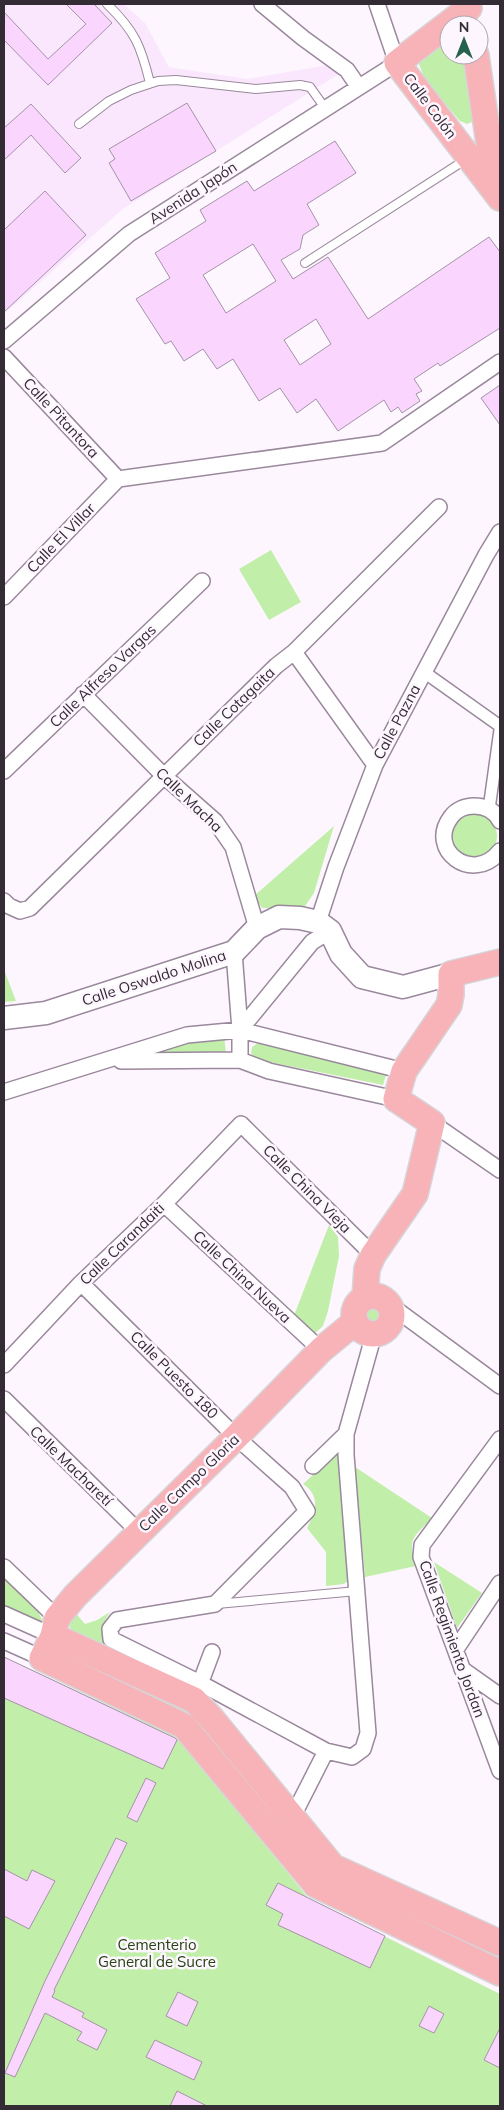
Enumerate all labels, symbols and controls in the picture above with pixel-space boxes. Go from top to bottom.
north arrow [439,15,489,65]
text: N [459,18,469,36]
street label: Calle Colón [400,69,461,142]
street label: Avenida Japón [145,157,240,228]
street label: Calle Pitantora [19,374,103,462]
street label: Calle El Villar [22,498,99,577]
street label: Calle Alfreso Vargas [45,620,160,731]
street label: Calle Cotagaita [189,663,279,750]
street label: Calle Pazna [369,681,424,763]
street label: Calle Macha [152,763,227,836]
street label: Calle Oswaldo Molina [79,945,228,1010]
street label: Calle China Vieja [259,1140,356,1237]
street label: Calle Carandaiti [75,1198,168,1289]
street label: Calle China Nueva [189,1226,295,1327]
street label: Calle Puesto 180 [126,1327,222,1423]
street label: Calle Macharetí [26,1421,118,1511]
street label: Calle Campo Gloria [134,1430,243,1536]
street label: Calle Regimiento Jordan [415,1557,490,1720]
park label: Cementerio General de Sucre [98,1935,216,1971]

